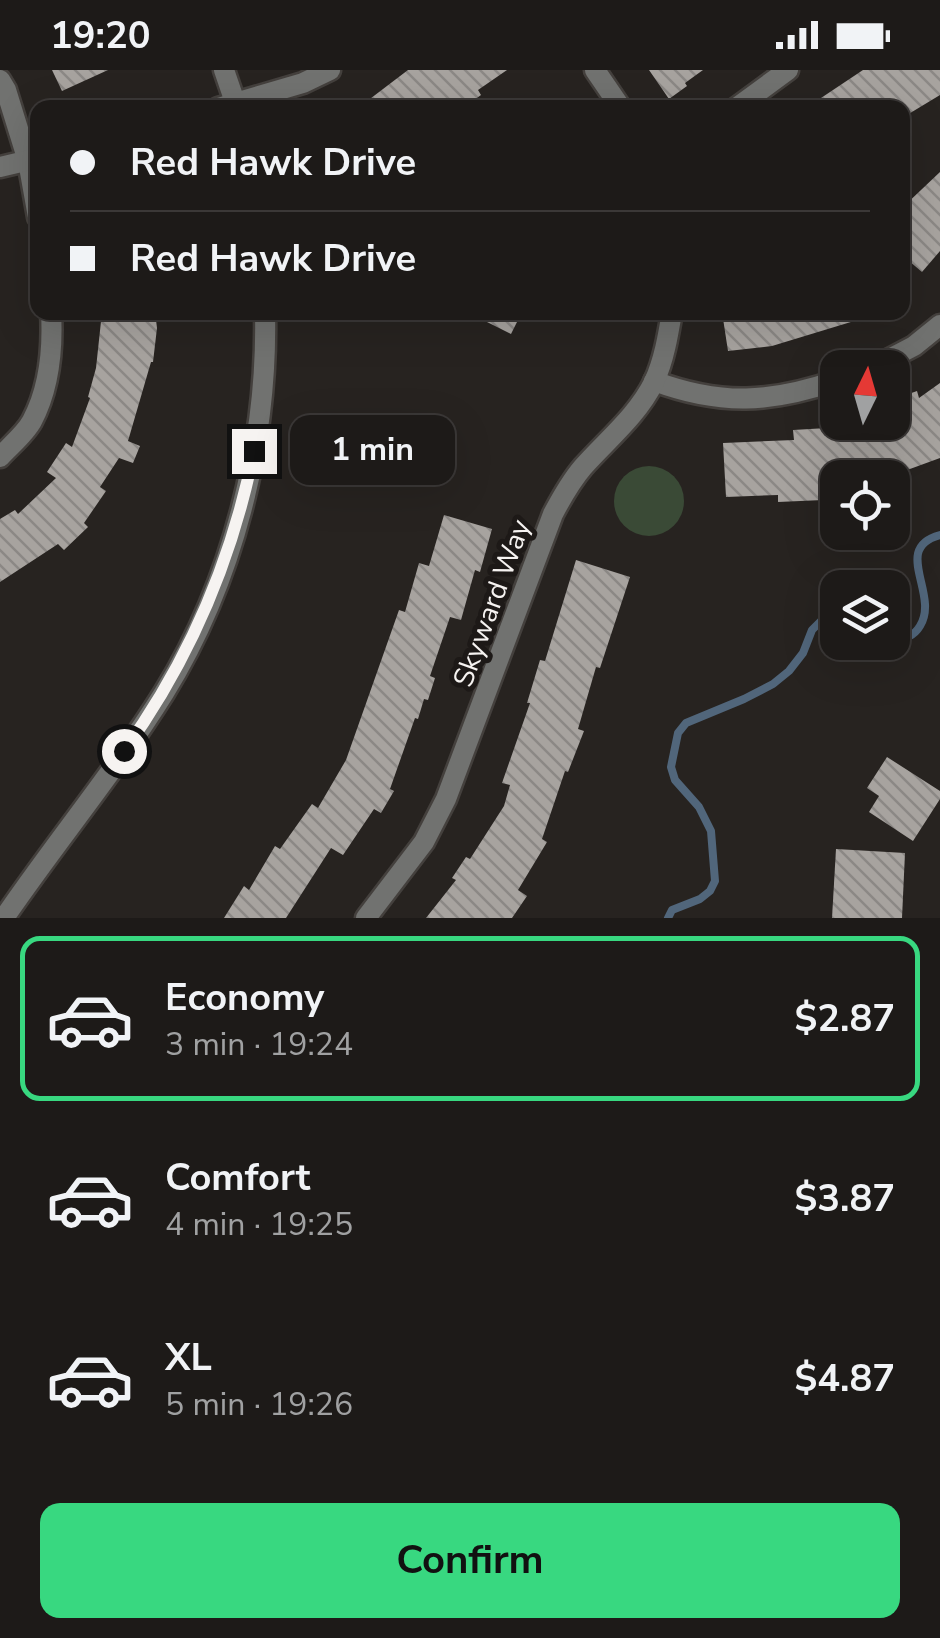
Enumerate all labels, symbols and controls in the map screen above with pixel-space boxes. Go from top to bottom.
text: 19:20 [50,10,151,61]
text: Red Hawk Drive [130,137,416,188]
text: Red Hawk Drive [130,233,416,284]
north arrow [820,350,910,440]
map controls [820,350,910,660]
callout: 1 min [289,416,454,486]
text: 1 min [331,428,414,471]
route end [232,429,277,474]
button: locate [820,460,910,550]
street label: Skyward Way [444,514,540,692]
button: layers [820,570,910,660]
route start [102,729,147,774]
text: Economy [165,972,324,1023]
icon: car [45,974,135,1064]
text: $2.87 [794,993,895,1044]
text: 3 min · 19:24 [165,1023,353,1066]
text: Comfort [165,1152,310,1203]
icon: car [45,1154,135,1244]
text: $3.87 [794,1173,895,1224]
text: 4 min · 19:25 [165,1203,353,1246]
text: XL [165,1332,212,1383]
icon: car [45,1334,135,1424]
text: $4.87 [794,1353,895,1404]
text: 5 min · 19:26 [165,1383,353,1426]
button: Confirm [40,1503,900,1618]

